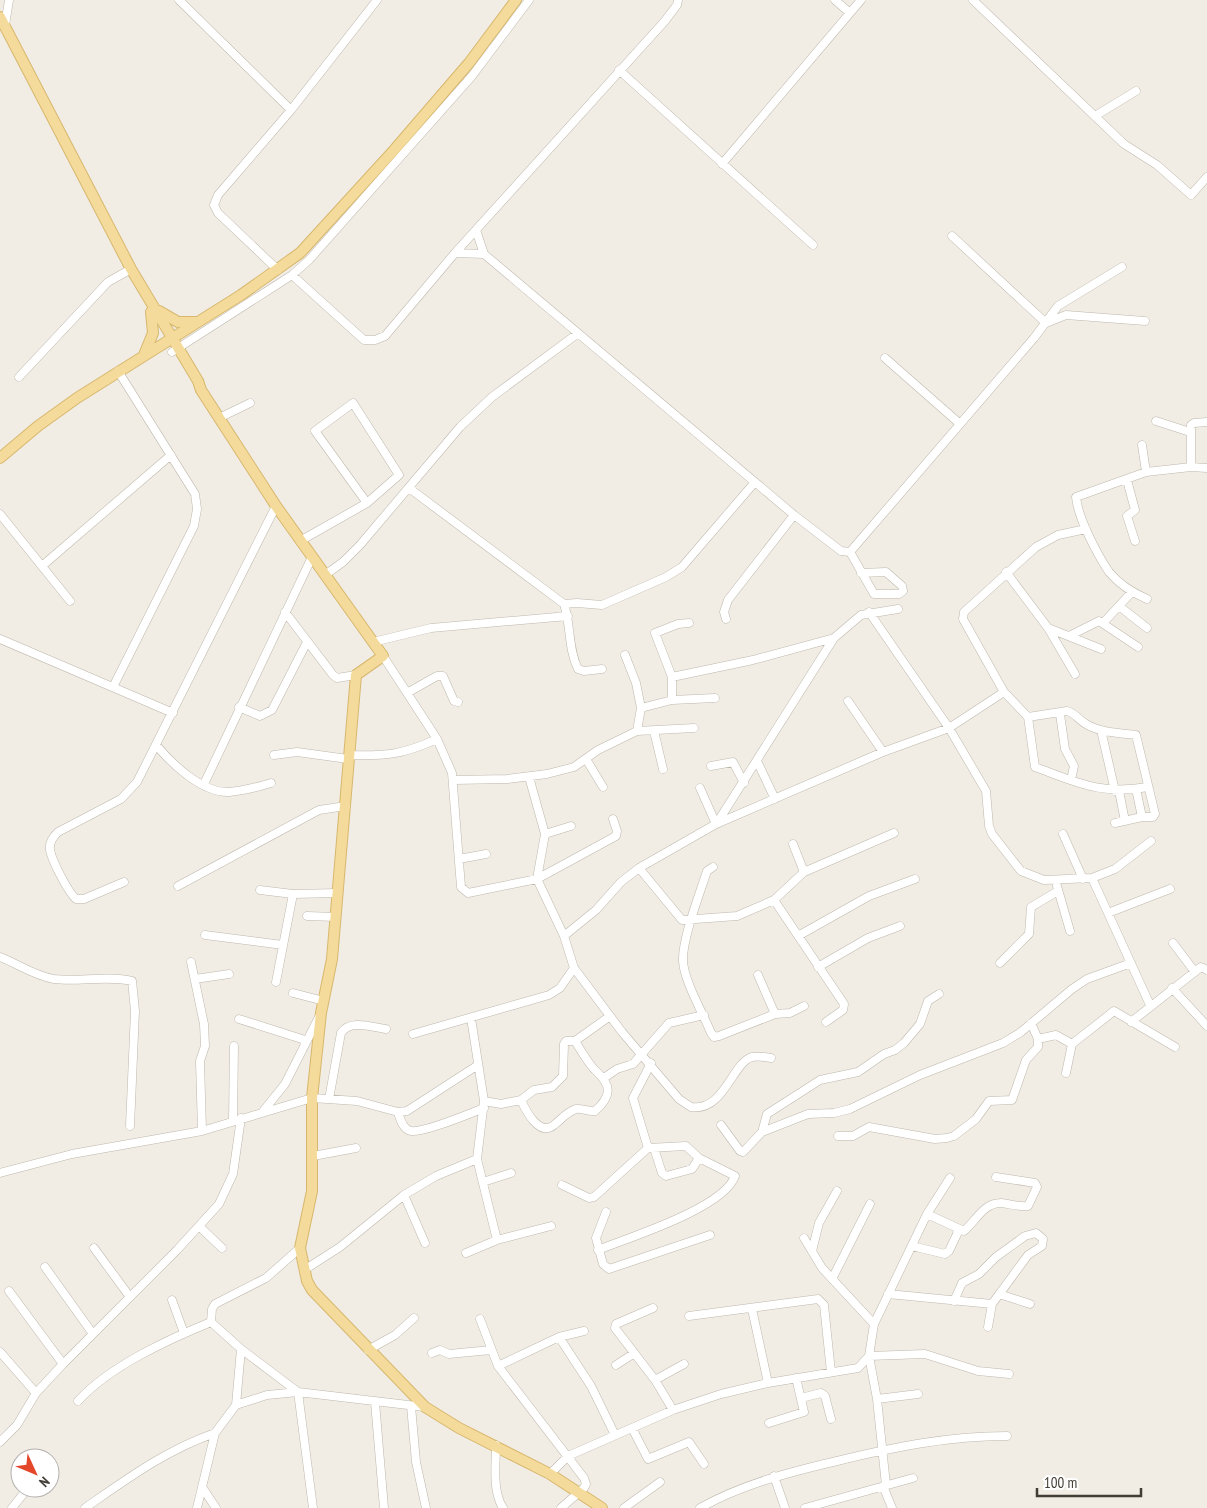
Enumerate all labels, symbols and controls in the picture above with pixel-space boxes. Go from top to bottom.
north arrow [10,1448,60,1498]
scale bar [1037,1466,1141,1498]
text: N [35,1473,53,1491]
text: 100 m [1044,1473,1077,1492]

